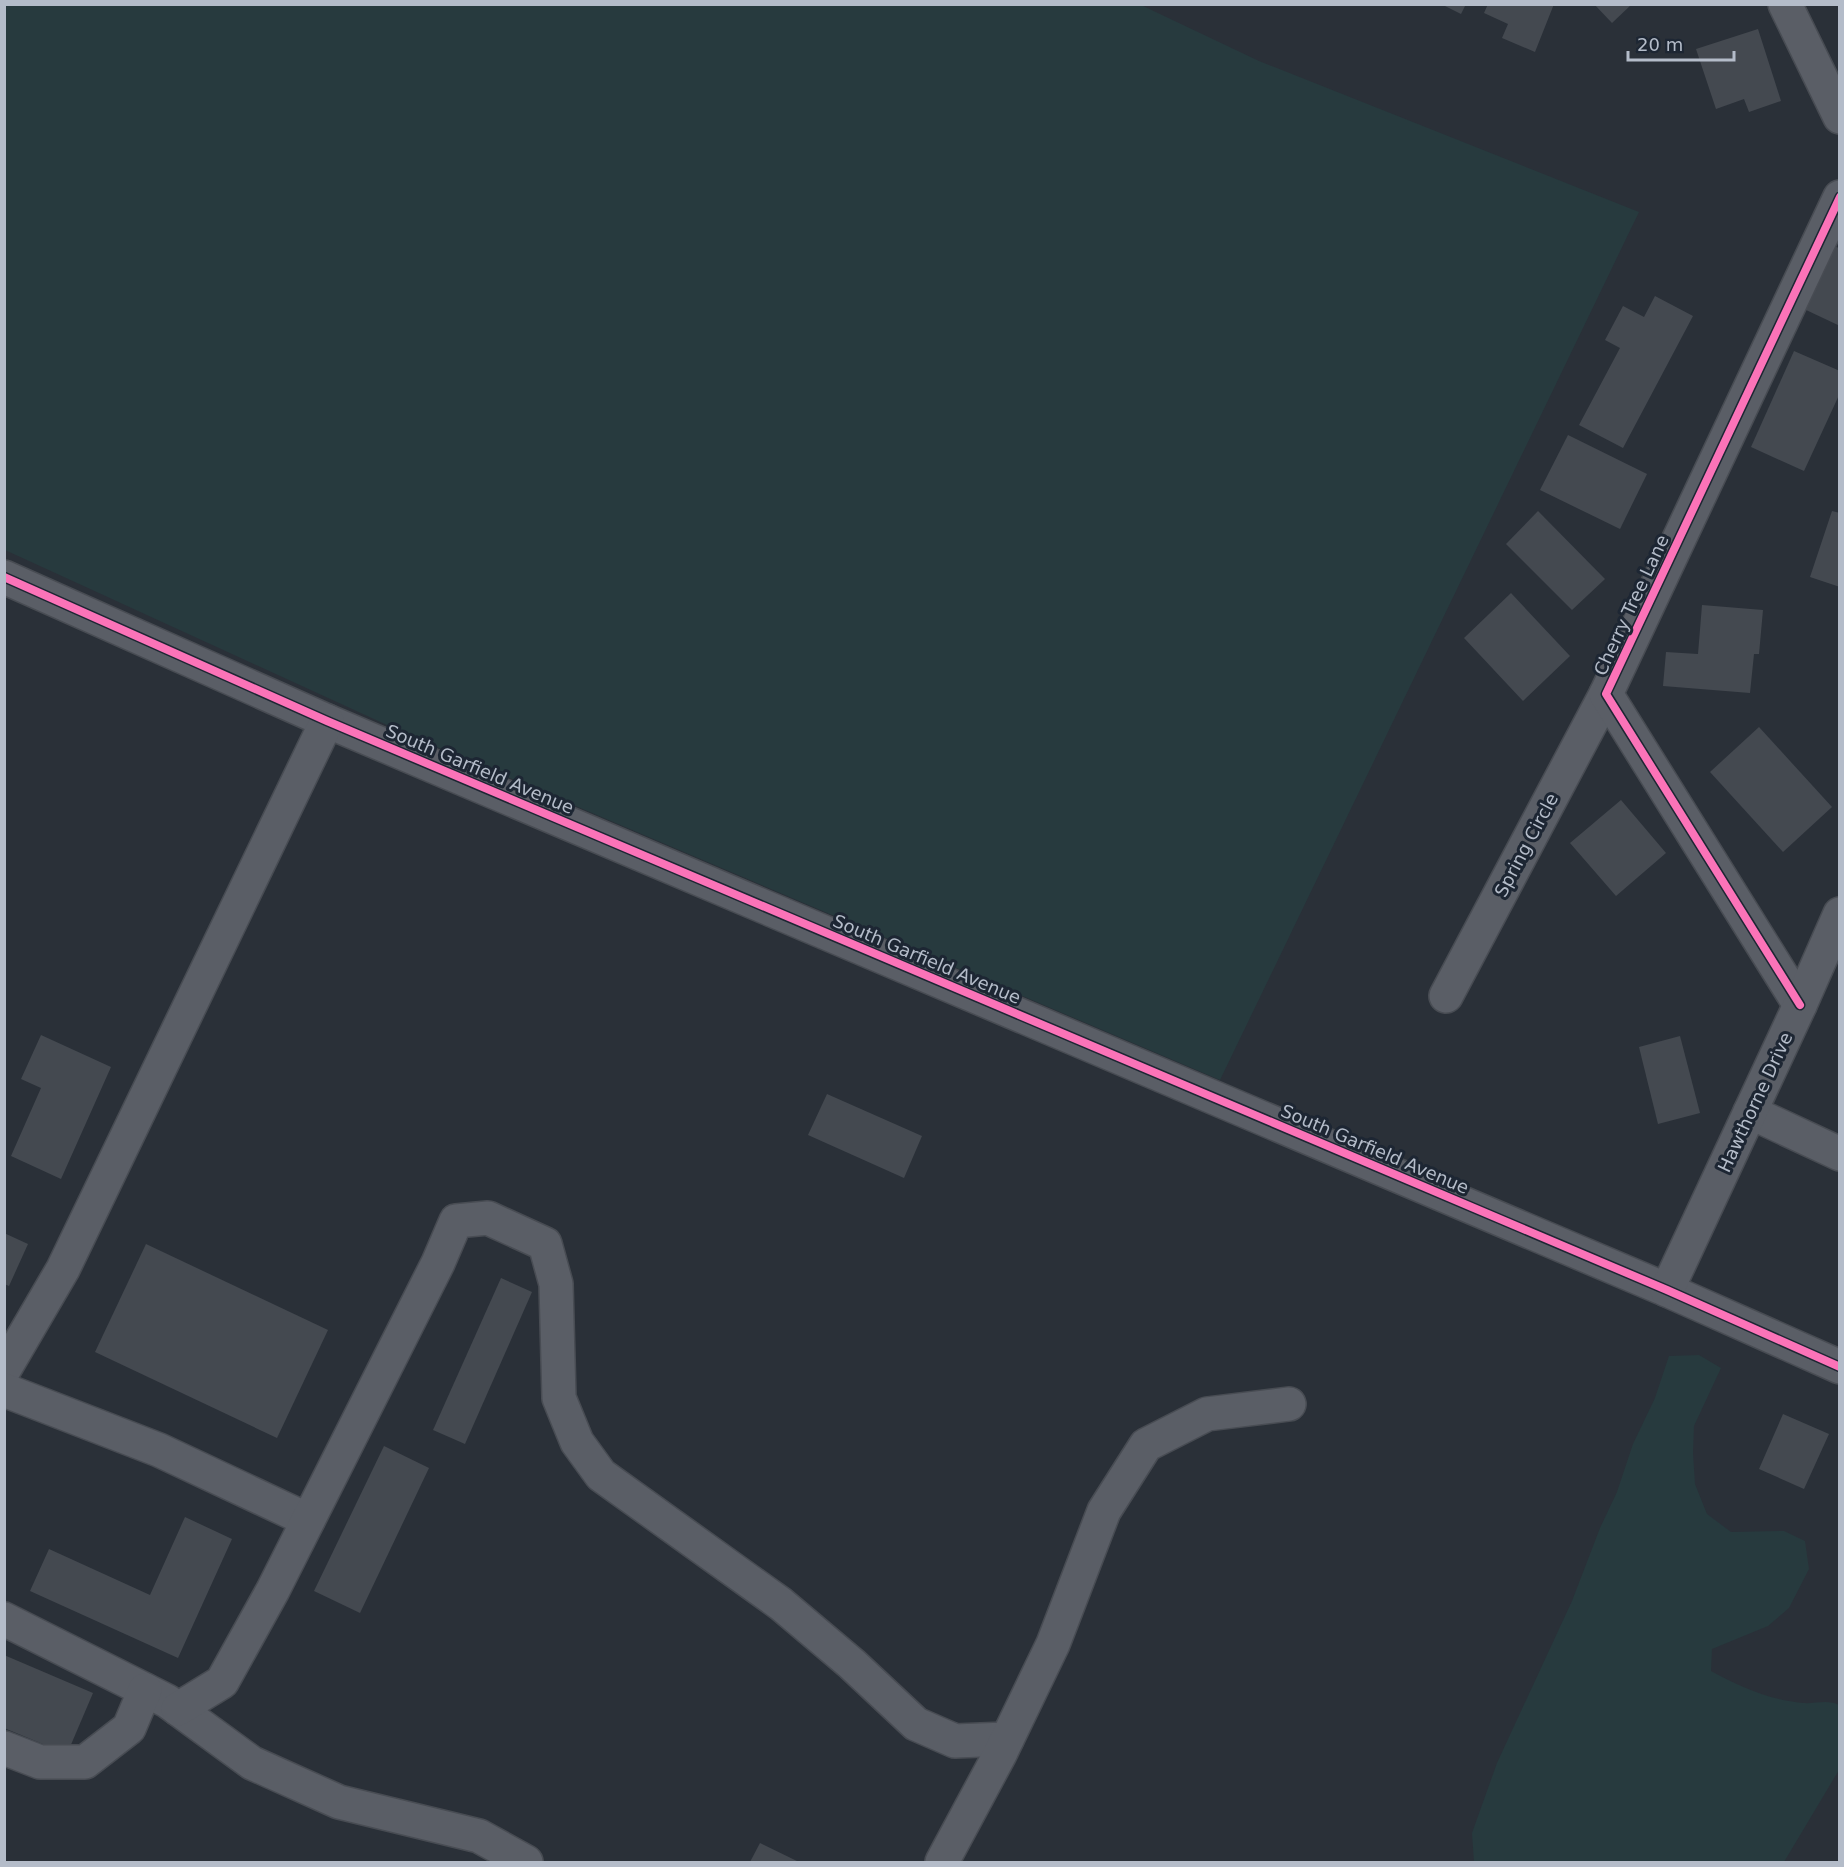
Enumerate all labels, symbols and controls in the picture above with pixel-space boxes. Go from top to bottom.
scale bar [1628,24,1734,62]
text: 20 m [1637,34,1683,55]
street label: Cherry Tree Lane [1589,531,1673,679]
street label: South Garfield Avenue [383,720,577,818]
street label: Spring Circle [1490,790,1562,900]
street label: South Garfield Avenue [830,910,1024,1008]
street label: Hawthorne Drive [1713,1029,1797,1175]
street label: South Garfield Avenue [1278,1100,1472,1198]

